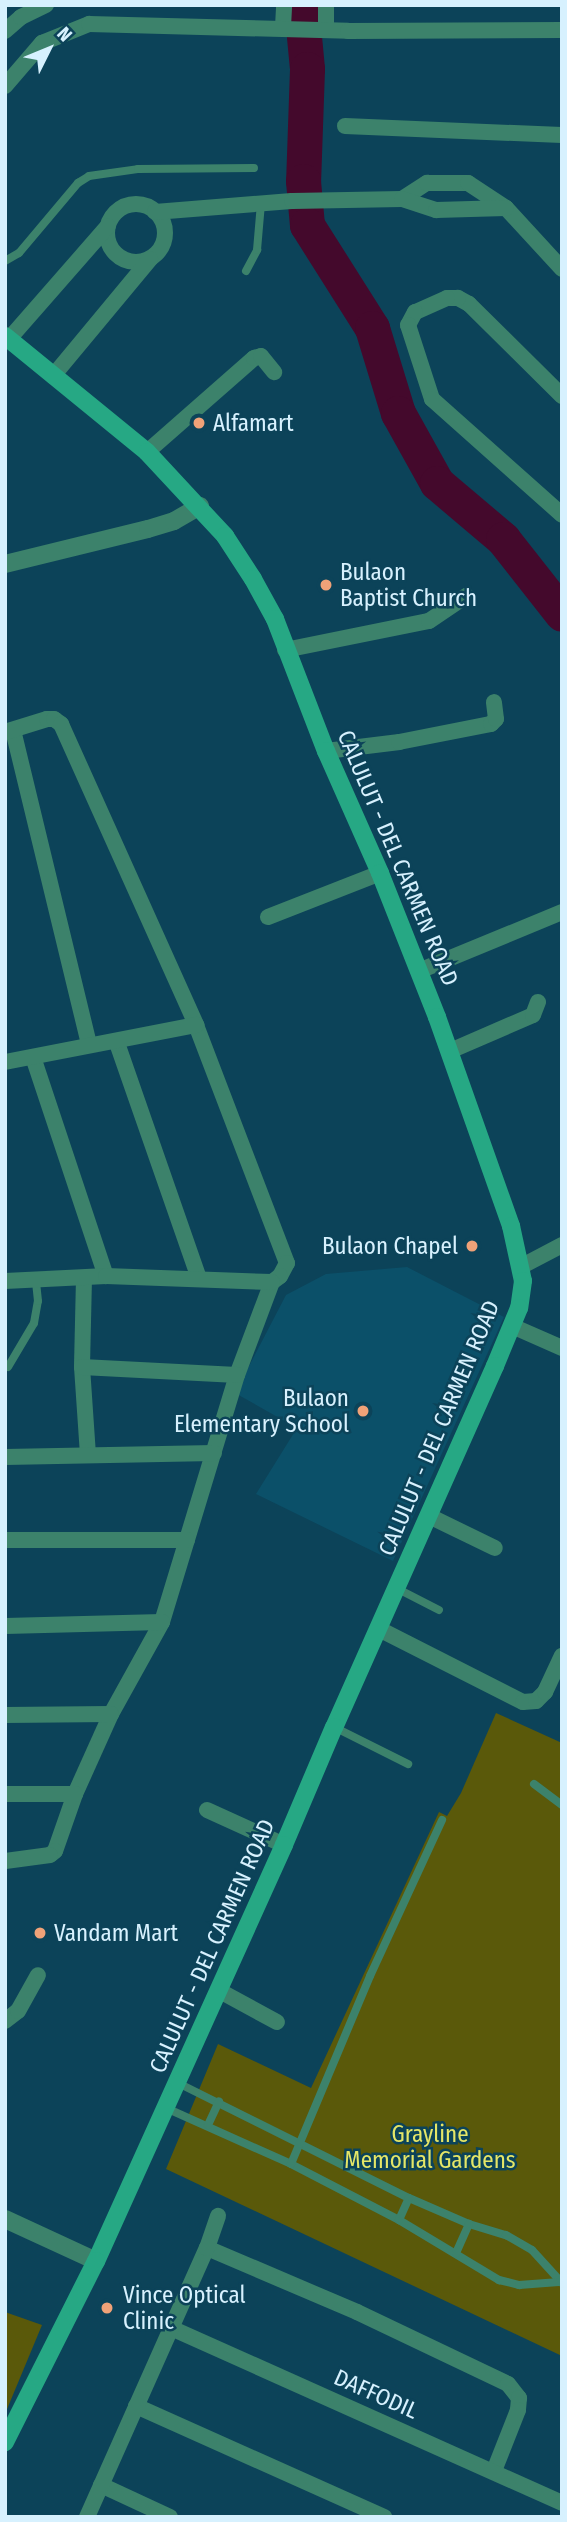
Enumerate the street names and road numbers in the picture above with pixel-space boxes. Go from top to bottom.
street label: CALULUT - DEL CARMEN ROAD [332,726,464,990]
street label: CALULUT - DEL CARMEN ROAD [373,1296,505,1560]
street label: CALULUT - DEL CARMEN ROAD [144,1815,280,2077]
street label: DAFFODIL [330,2363,422,2425]

